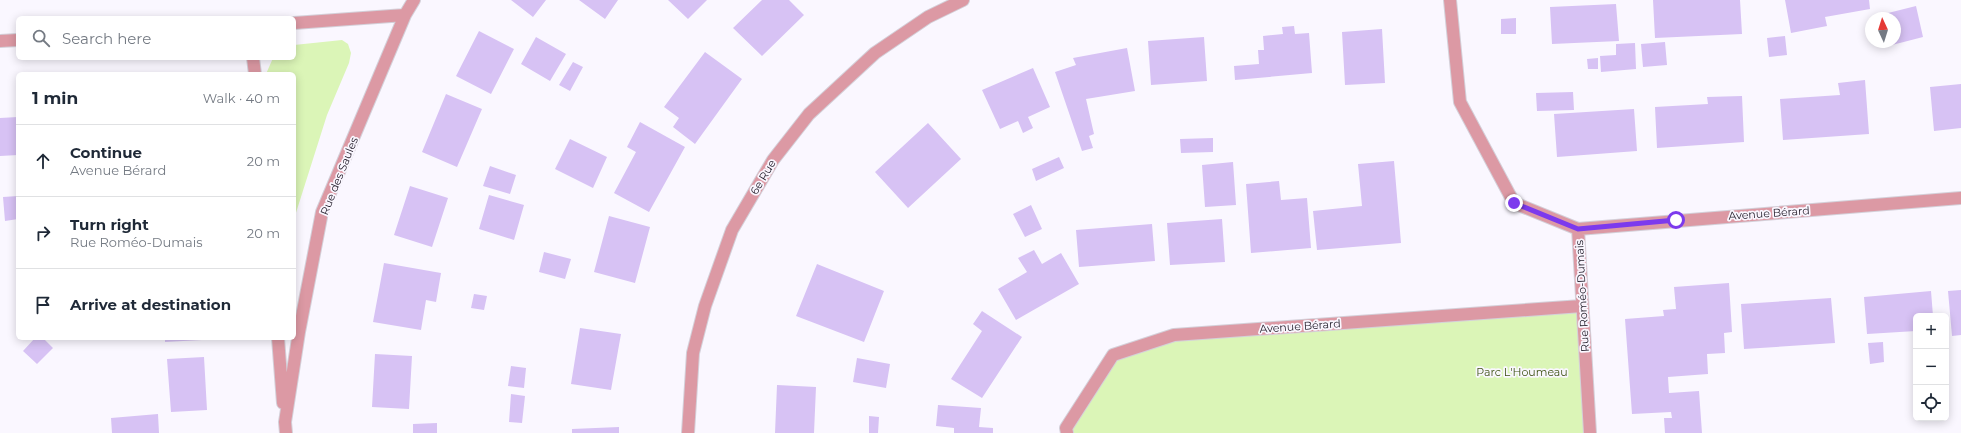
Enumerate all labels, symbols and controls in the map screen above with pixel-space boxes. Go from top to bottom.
north arrow [1865,12,1901,48]
search box [16,16,296,60]
icon: search [30,27,52,49]
text: Search here [62,29,151,48]
text: 1 min [32,88,78,108]
text: Walk · 40 m [203,90,280,106]
street label: Rue des Saules [317,134,361,217]
text: Continue [70,143,142,162]
icon: ahead [32,150,54,172]
text: 20 m [247,153,280,169]
street label: 6e Rue [747,157,779,197]
text: Avenue Bérard [70,162,166,178]
route end [1505,194,1523,212]
street label: Avenue Bérard [1728,203,1810,223]
route start [1667,211,1685,229]
text: Turn right [70,215,149,234]
icon: right [32,222,54,244]
text: 20 m [247,225,280,241]
text: Rue Roméo-Dumais [70,234,203,250]
street label: Rue Roméo-Dumais [1572,239,1592,352]
icon: arrive [32,294,54,316]
text: Arrive at destination [70,295,231,314]
map controls [1913,313,1949,421]
button: + [1913,313,1949,349]
street label: Avenue Bérard [1259,316,1341,336]
button: − [1913,349,1949,385]
park label: Parc L'Houmeau [1476,365,1568,379]
button: locate [1913,385,1949,421]

